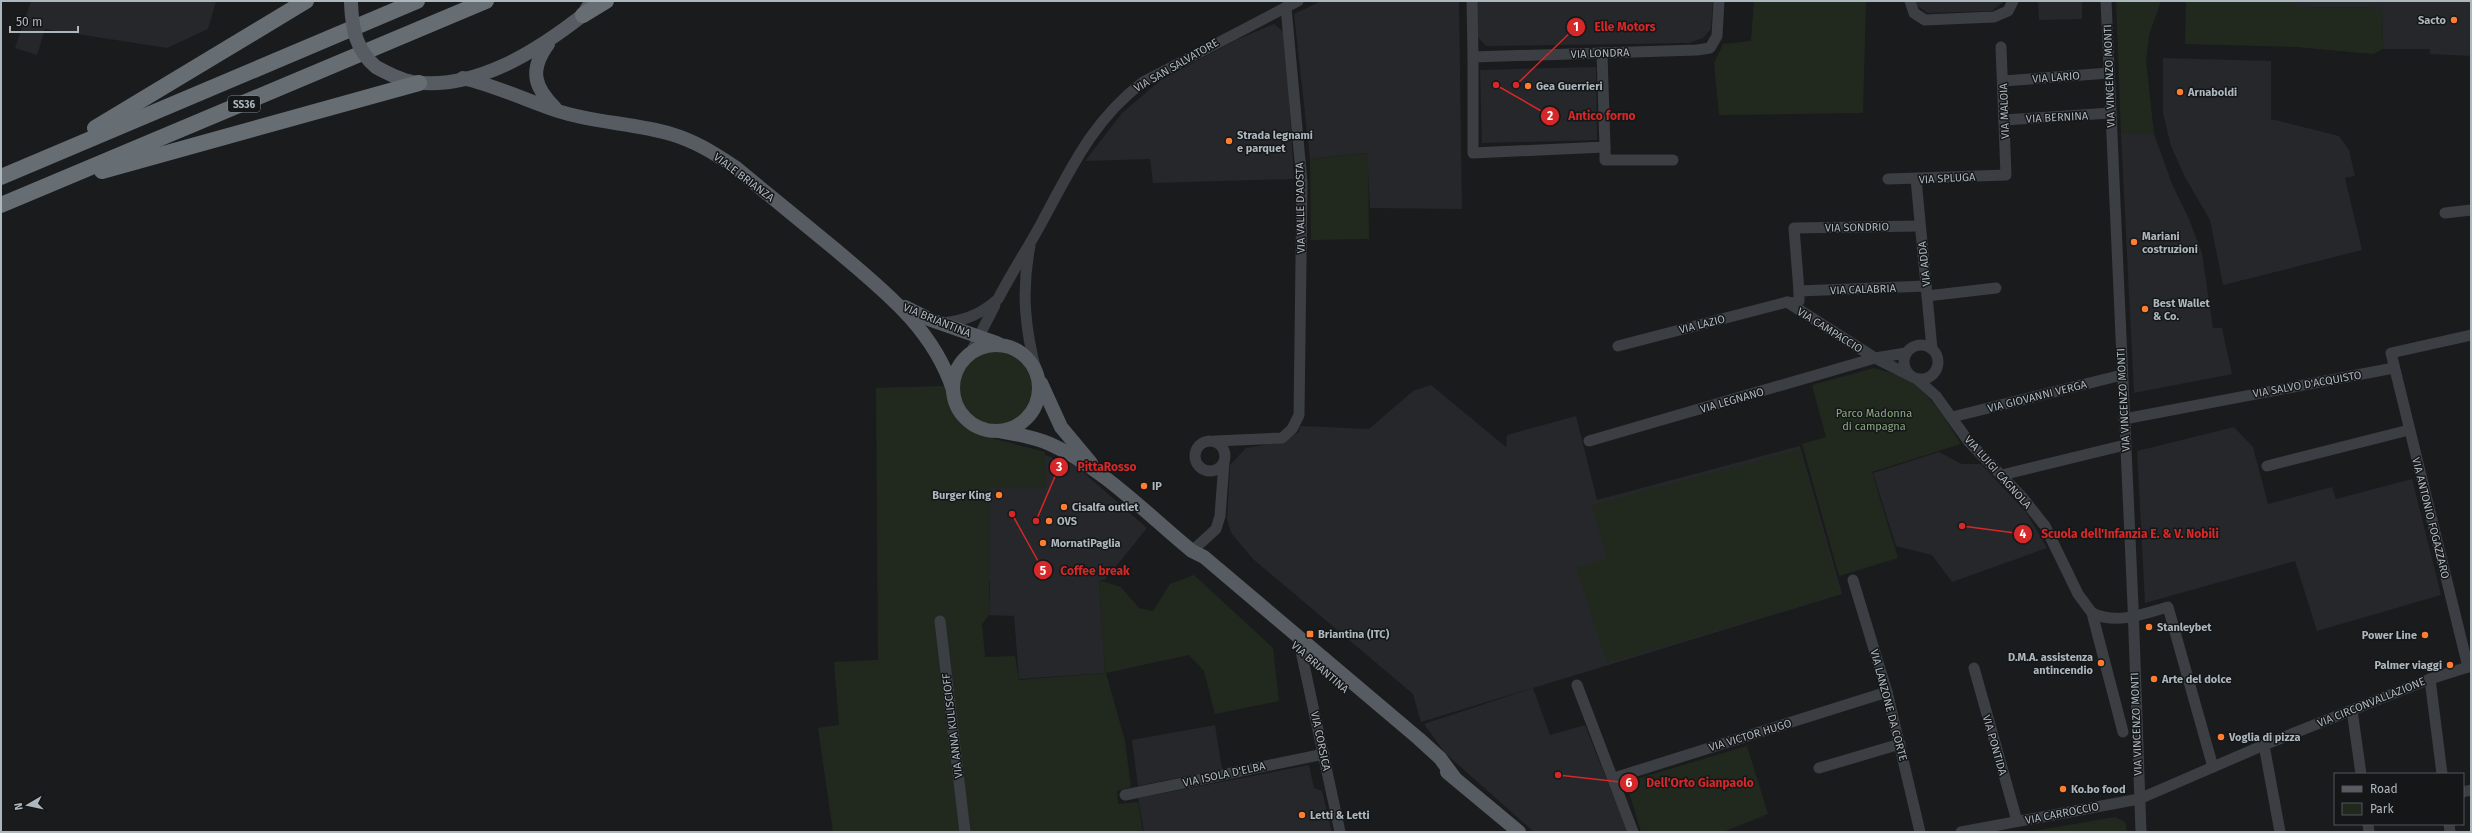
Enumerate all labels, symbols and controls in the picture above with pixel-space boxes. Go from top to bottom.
scale bar [10,8,78,34]
place label: Sacto [2418,14,2447,27]
text: 50 m [16,15,42,29]
callout: Elle Motors [1566,15,1663,39]
marker: Sacto [2449,15,2459,25]
text: 1 [1573,20,1579,34]
text: Elle Motors [1594,20,1656,34]
street label: VIA VINCENZO MONTI [2101,24,2118,128]
street label: VIA SAN SALVATORE [1132,36,1221,95]
street label: VIA LONDRA [1570,46,1630,61]
street label: VIA LARIO [2032,69,2080,86]
place label: Gea Guerrieri [1536,80,1603,93]
marker: Gea Guerrieri [1523,81,1533,91]
street label: VIA MALOIA [1997,82,2012,139]
place label: Arnaboldi [2187,86,2237,99]
marker: Arnaboldi [2175,87,2185,97]
road number: SS36 [228,96,260,112]
callout: Antico forno [1540,104,1644,128]
text: 2 [1547,109,1553,123]
text: Antico forno [1567,109,1636,123]
street label: VIA BERNINA [2026,109,2089,126]
place label: Strada legnami e parquet [1237,129,1313,155]
marker: Strada legnami e parquet [1224,136,1234,146]
street label: VIALE BRIANZA [711,150,777,205]
street label: VIA VALLE D'AOSTA [1293,162,1308,253]
street label: VIA SPLUGA [1918,170,1976,186]
street label: VIA SONDRIO [1825,220,1889,235]
place label: Mariani costruzioni [2142,230,2198,256]
marker: Mariani costruzioni [2129,237,2139,247]
street label: VIA ADDA [1916,240,1933,287]
street label: VIA CALABRIA [1830,282,1897,297]
place label: Best Wallet & Co. [2153,297,2210,323]
street label: VIA BRIANTINA [901,301,973,340]
marker: Best Wallet & Co. [2140,304,2150,314]
street label: VIA CAMPACCIO [1795,305,1865,356]
street label: VIA LAZIO [1678,312,1726,336]
street label: VIA VINCENZO MONTI [2114,348,2133,452]
street label: VIA SALVO D'ACQUISTO [2252,369,2362,400]
street label: VIA GIOVANNI VERGA [1986,378,2089,415]
street label: VIA LEGNANO [1699,385,1766,416]
park label: Parco Madonna di campagna [1836,407,1912,433]
street label: VIA LUIGI CAGNOLA [1961,433,2034,512]
callout: PittaRosso [1049,455,1144,479]
street label: VIA ANTONIO FOGAZZARO [2409,456,2452,580]
text: 3 [1055,460,1062,474]
text: PittaRosso [1077,460,1137,474]
place label: IP [1152,480,1162,493]
marker: IP [1139,481,1149,491]
place label: Burger King [932,489,992,502]
marker: Burger King [994,490,1004,500]
place label: Cisalfa outlet [1072,501,1139,514]
marker: Cisalfa outlet [1059,502,1069,512]
place label: OVS [1057,515,1078,528]
marker: OVS [1044,516,1054,526]
callout: Scuola dell'Infanzia E. & V. Nobili [2013,522,2227,546]
text: 4 [2020,527,2027,541]
text: Scuola dell'Infanzia E. & V. Nobili [2041,527,2219,541]
place label: MornatiPaglia [1051,537,1121,550]
marker: MornatiPaglia [1038,538,1048,548]
callout: Coffee break [1033,558,1138,582]
text: 5 [1040,564,1047,578]
text: Coffee break [1060,564,1130,578]
place label: Stanleybet [2157,621,2212,634]
marker: Stanleybet [2144,622,2154,632]
place label: Briantina (ITC) [1318,628,1390,641]
marker: Briantina (ITC) [1305,629,1315,639]
place label: Power Line [2362,629,2417,642]
marker: Power Line [2420,630,2430,640]
street label: VIA BRIANTINA [1288,639,1352,696]
street label: VIA LANZONE DA CORTE [1867,648,1910,762]
place label: D.M.A. assistenza antincendio [2008,651,2094,677]
marker: D.M.A. assistenza antincendio [2096,658,2106,668]
place label: Palmer viaggi [2375,659,2442,672]
marker: Palmer viaggi [2445,660,2455,670]
street label: VIA ANNA KULISCIOFF [940,672,965,779]
street label: VIA VINCENZO MONTI [2128,672,2145,776]
place label: Arte del dolce [2161,673,2232,686]
marker: Arte del dolce [2149,674,2159,684]
street label: VIA CIRCONVALLAZIONE [2315,675,2427,730]
street label: VIA CORSICA [1308,710,1333,773]
street label: VIA PONTIDA [1980,713,2010,778]
street label: VIA VICTOR HUGO [1707,717,1793,754]
place label: Voglia di pizza [2228,731,2300,744]
marker: Voglia di pizza [2216,732,2226,742]
street label: VIA ISOLA D'ELBA [1182,759,1267,790]
callout: Dell'Orto Gianpaolo [1619,771,1762,795]
legend [2334,773,2464,825]
text: 6 [1626,776,1633,790]
text: Dell'Orto Gianpaolo [1646,776,1754,790]
text: Road [2370,782,2398,796]
place label: Ko.bo food [2071,783,2126,796]
marker: Ko.bo food [2058,784,2068,794]
north arrow [8,785,48,825]
street label: VIA CARROCCIO [2024,800,2100,827]
text: N [12,802,26,811]
text: Park [2370,802,2394,816]
place label: Letti & Letti [1310,809,1370,822]
marker: Letti & Letti [1297,810,1307,820]

